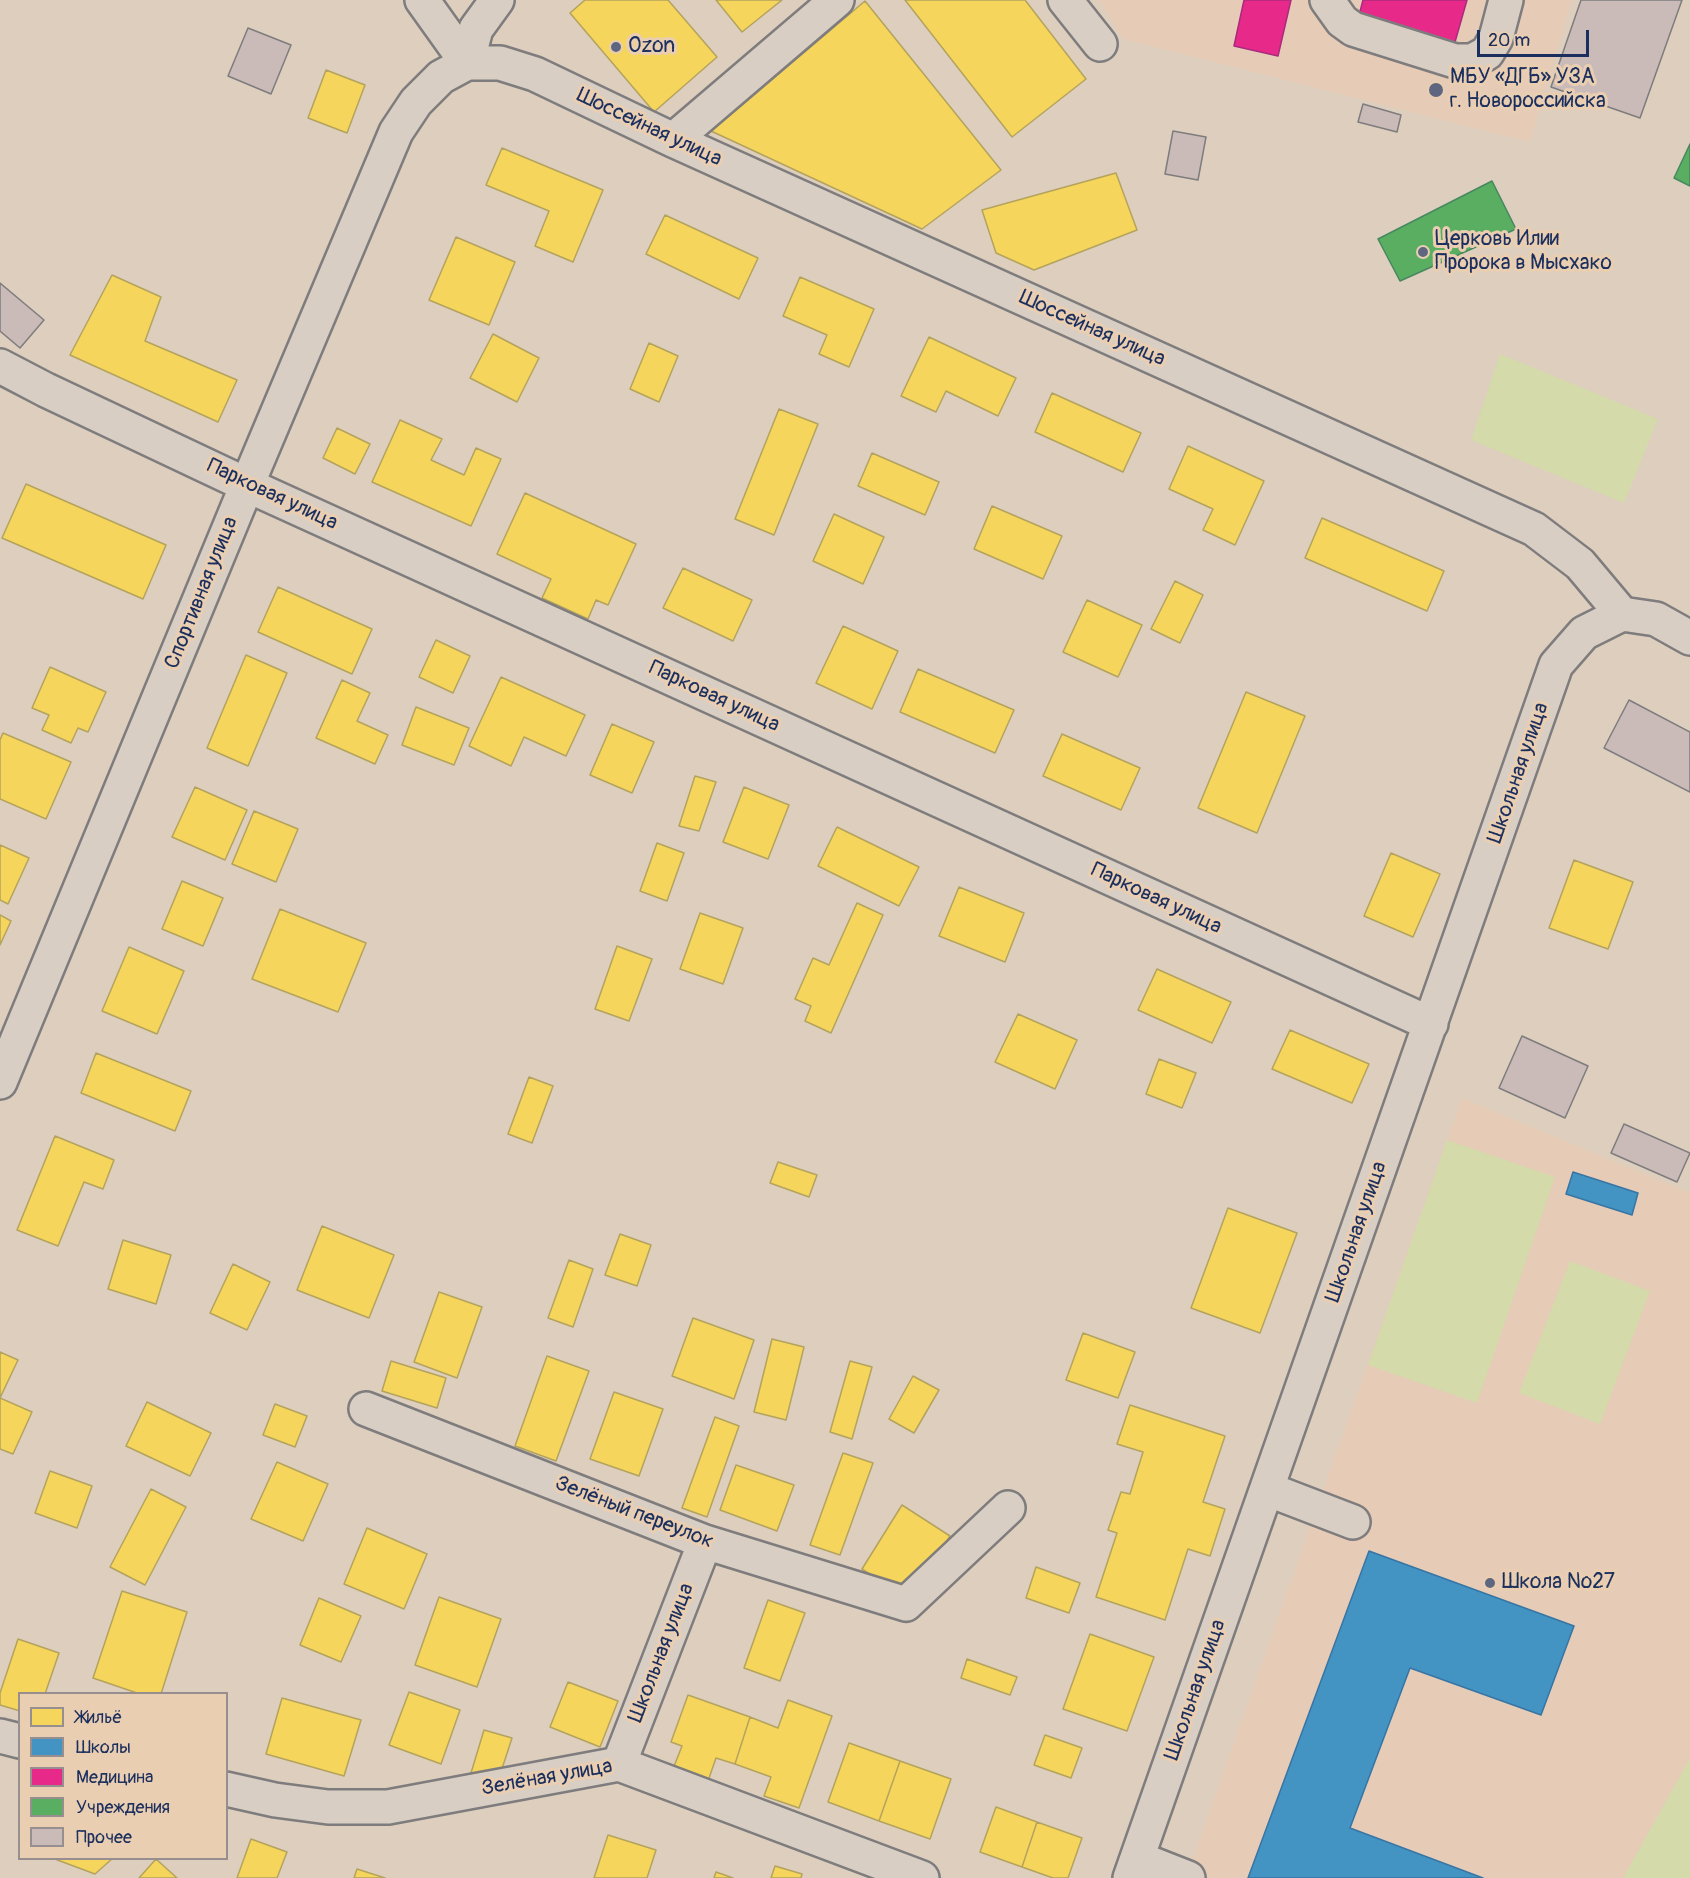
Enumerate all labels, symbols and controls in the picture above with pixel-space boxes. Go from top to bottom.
scale bar [1480,18,1592,56]
text: 20 m [1488,29,1530,52]
place label: Ozon [628,34,675,60]
marker: Ozon [609,40,623,54]
place label: МБУ «ДГБ» УЗА г. Новороссийска [1450,65,1606,115]
marker: МБУ «ДГБ» УЗА г. Новороссийска [1427,81,1445,99]
street label: Шоссейная улица [572,83,726,173]
place label: Церковь Илии Пророка в Мысхако [1435,227,1612,277]
marker: Церковь Илии Пророка в Мысхако [1416,245,1430,259]
street label: Шоссейная улица [1015,286,1169,372]
street label: Парковая улица [203,454,341,536]
street label: Спортивная улица [160,513,244,673]
street label: Парковая улица [645,656,783,738]
street label: Школьная улица [1483,699,1555,847]
street label: Парковая улица [1087,858,1225,940]
street label: Школьная улица [1321,1158,1393,1306]
street label: Зелёный переулок [551,1471,717,1555]
place label: Школа №27 [1502,1570,1615,1596]
marker: Школа №27 [1483,1576,1497,1590]
street label: Школьная улица [624,1580,700,1726]
street label: Школьная улица [1160,1616,1232,1764]
legend [18,1692,228,1860]
text: Жильё [76,1706,122,1729]
text: Школы [76,1736,131,1759]
street label: Зелёная улица [480,1754,614,1802]
text: Медицина [76,1766,153,1789]
text: Учреждения [76,1796,170,1819]
text: Прочее [76,1826,132,1849]

